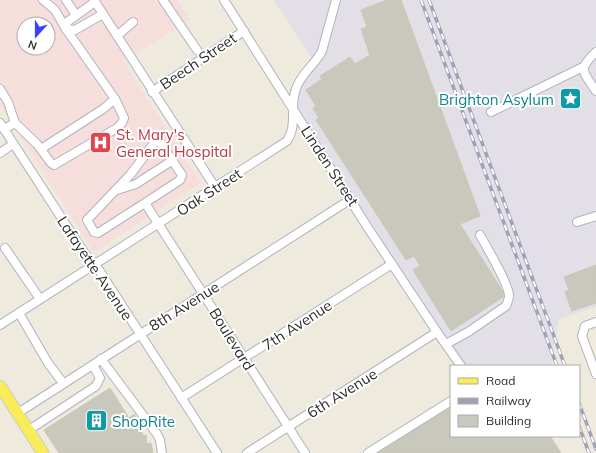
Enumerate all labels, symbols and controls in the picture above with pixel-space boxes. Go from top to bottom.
north arrow [16,16,56,56]
street label: Beech Street [156,28,240,94]
text: N [26,37,39,53]
place icon: Brighton Asylum [557,86,583,112]
place label: Brighton Asylum [439,90,554,109]
street label: Linden Street [297,122,363,210]
place label: St. Mary's General Hospital [116,125,232,161]
hospital icon: St. Mary's General Hospital [87,130,113,156]
street label: Oak Street [173,164,245,220]
street label: Lafayette Avenue [53,212,137,324]
street label: 8th Avenue [145,277,223,335]
street label: 7th Avenue [259,295,335,355]
street label: Boulevard [205,304,259,374]
street label: 6th Avenue [303,364,381,422]
legend [450,365,580,437]
text: Road [486,373,515,388]
text: Railway [486,393,532,408]
building icon: ShopRite [83,408,109,434]
place label: ShopRite [112,412,175,431]
text: Building [486,413,531,428]

